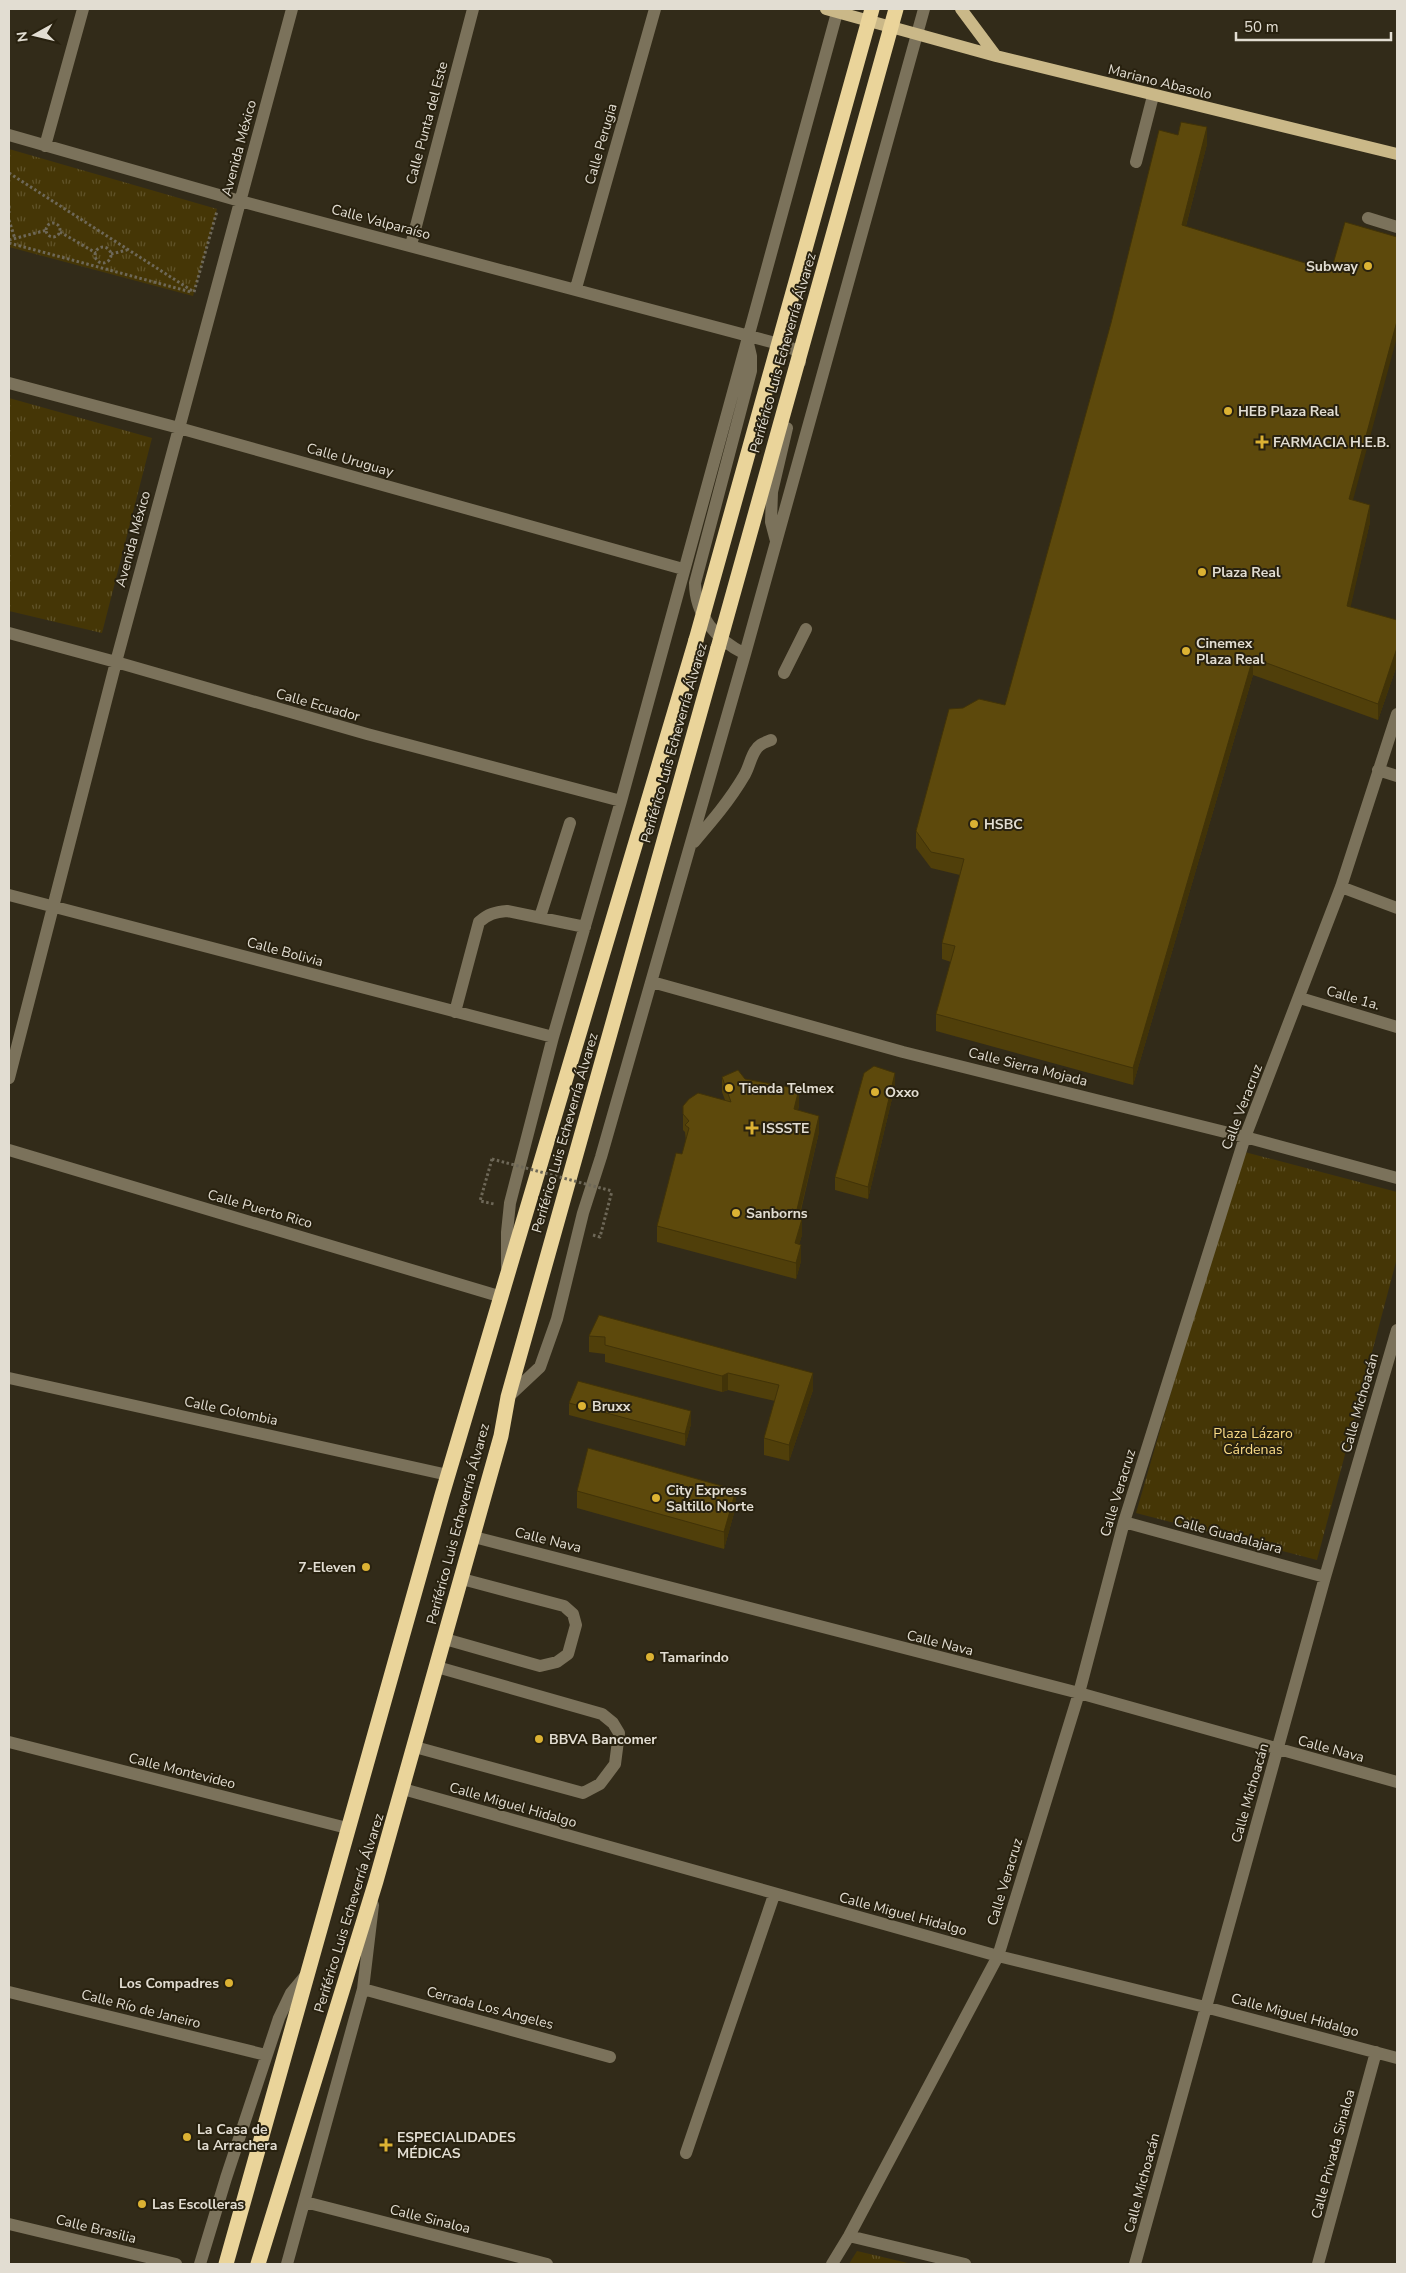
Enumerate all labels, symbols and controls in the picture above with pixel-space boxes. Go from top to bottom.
north arrow [10,10,60,60]
scale bar [1236,10,1391,42]
text: 50 m [1244,17,1279,37]
text: N [12,30,33,43]
street label: Calle Punta del Este [401,59,453,187]
street label: Mariano Abasolo [1106,60,1214,104]
street label: Avenida México [217,98,261,198]
street label: Calle Perugia [580,101,622,187]
street label: Calle Valparaíso [329,200,433,244]
street label: Periférico Luis Echeverría Álvarez [745,250,821,455]
place label: Subway [1306,257,1359,276]
marker: Subway [1362,260,1374,272]
place label: HEB Plaza Real [1238,402,1340,421]
marker: HEB Plaza Real [1222,405,1234,417]
place label: FARMACIA H.E.B. [1273,433,1389,452]
marker: FARMACIA H.E.B. [1255,435,1269,449]
street label: Calle Uruguay [304,439,396,482]
street label: Avenida México [111,489,155,589]
place label: Plaza Real [1212,563,1281,582]
marker: Plaza Real [1196,566,1208,578]
place label: Cinemex Plaza Real [1196,634,1265,669]
street label: Periférico Luis Echeverría Álvarez [636,640,712,845]
marker: Cinemex Plaza Real [1180,645,1192,657]
street label: Calle Ecuador [274,684,362,726]
place label: HSBC [984,815,1023,834]
marker: HSBC [968,818,980,830]
street label: Calle Bolivia [245,933,325,971]
street label: Calle 1a. [1324,981,1382,1015]
street label: Periférico Luis Echeverría Álvarez [527,1030,603,1235]
street label: Calle Sierra Mojada [966,1043,1090,1091]
street label: Calle Veracruz [1217,1061,1267,1153]
place label: Tienda Telmex [739,1079,834,1098]
marker: Tienda Telmex [723,1082,735,1094]
place label: Oxxo [885,1083,919,1102]
marker: Oxxo [869,1086,881,1098]
place label: ISSSTE [762,1119,809,1138]
marker: ISSSTE [746,1122,758,1134]
street label: Calle Puerto Rico [205,1185,315,1233]
place label: Sanborns [746,1204,808,1223]
marker: Sanborns [730,1207,742,1219]
street label: Calle Michoacán [1337,1351,1383,1455]
street label: Calle Colombia [182,1392,280,1430]
place label: Bruxx [592,1397,631,1416]
marker: Bruxx [576,1400,588,1412]
street label: Periférico Luis Echeverría Álvarez [422,1421,494,1627]
park label: Plaza Lázaro Cárdenas [1213,1424,1293,1459]
street label: Calle Veracruz [1096,1447,1140,1539]
place label: City Express Saltillo Norte [666,1481,754,1516]
marker: City Express Saltillo Norte [650,1492,662,1504]
street label: Calle Guadalajara [1172,1511,1284,1559]
street label: Calle Nava [513,1523,583,1557]
place label: 7-Eleven [298,1558,356,1577]
marker: 7-Eleven [360,1561,372,1573]
street label: Calle Nava [905,1626,975,1660]
place label: Tamarindo [660,1648,729,1667]
marker: Tamarindo [644,1651,656,1663]
place label: BBVA Bancomer [549,1730,657,1749]
street label: Calle Nava [1296,1731,1366,1767]
marker: BBVA Bancomer [533,1733,545,1745]
street label: Calle Michoacán [1227,1741,1273,1845]
street label: Calle Montevideo [127,1749,238,1794]
street label: Calle Miguel Hidalgo [447,1778,579,1832]
street label: Periférico Luis Echeverría Álvarez [310,1811,389,2015]
street label: Calle Veracruz [983,1836,1027,1928]
street label: Calle Miguel Hidalgo [837,1888,969,1940]
place label: Los Compadres [119,1974,219,1993]
marker: Los Compadres [223,1977,235,1989]
street label: Cerrada Los Angeles [424,1982,556,2034]
street label: Calle Río de Janeiro [79,1985,203,2033]
street label: Calle Miguel Hidalgo [1229,1989,1361,2041]
street label: Calle Privada Sinaloa [1307,2087,1359,2221]
place label: La Casa de la Arrachera [197,2120,277,2155]
place label: ESPECIALIDADES MÉDICAS [397,2128,516,2163]
marker: La Casa de la Arrachera [181,2131,193,2143]
street label: Calle Michoacán [1120,2131,1164,2235]
marker: ESPECIALIDADES MÉDICAS [379,2138,393,2152]
place label: Las Escolleras [152,2195,244,2214]
marker: Las Escolleras [136,2198,148,2210]
street label: Calle Sinaloa [388,2200,472,2238]
street label: Calle Brasilia [54,2210,138,2248]

